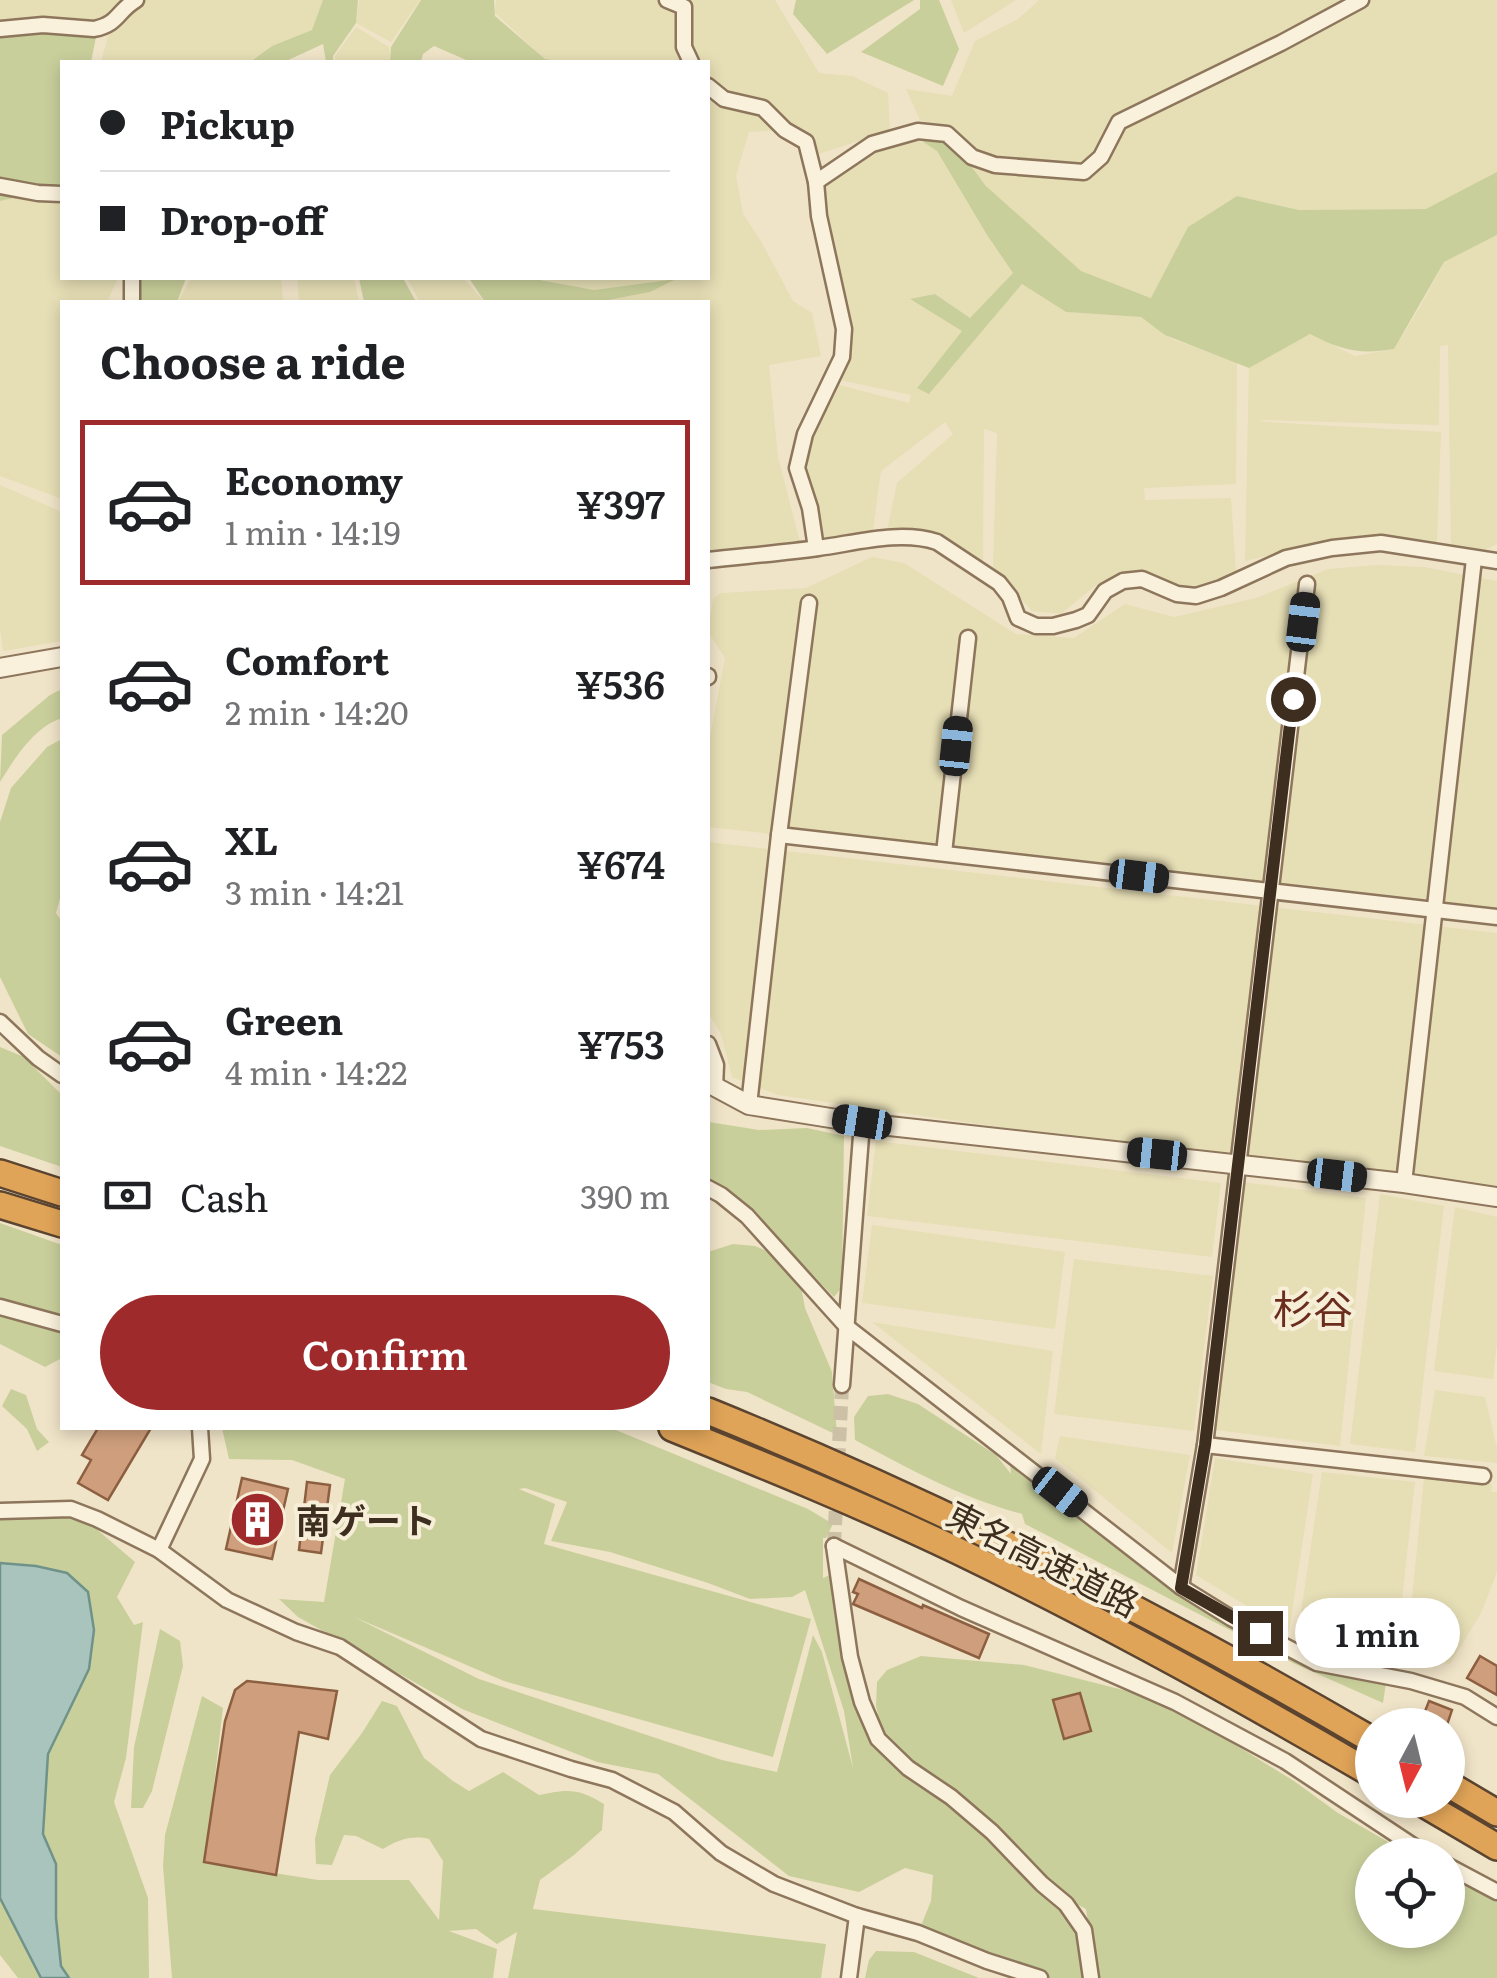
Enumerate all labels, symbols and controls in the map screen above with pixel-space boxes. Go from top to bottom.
text: Pickup [160,94,295,151]
text: Drop-off [160,190,325,247]
text: Choose a ride [100,326,406,393]
text: Economy [225,450,403,507]
icon: car [105,458,195,548]
text: ¥397 [576,474,665,531]
text: 1 min · 14:19 [225,507,401,555]
car [1284,590,1322,654]
text: Comfort [225,630,389,687]
icon: car [105,638,195,728]
text: ¥536 [575,654,665,711]
route start [1271,677,1316,722]
text: 2 min · 14:20 [225,687,408,735]
car [938,715,974,777]
text: XL [225,810,278,867]
icon: car [105,818,195,908]
text: ¥674 [577,834,665,891]
car [1107,857,1171,895]
text: 3 min · 14:21 [225,867,404,915]
text: Green [225,990,343,1047]
icon: car [105,998,195,1088]
text: ¥753 [577,1014,665,1071]
text: 4 min · 14:22 [225,1047,408,1095]
car [830,1102,894,1142]
car [1126,1136,1188,1172]
car [1305,1156,1369,1194]
text: Cash [180,1167,269,1224]
icon: cash [100,1168,155,1223]
text: 390 m [580,1171,670,1219]
district label: 杉谷 [1273,1277,1353,1336]
button: Confirm [100,1295,670,1410]
car [1027,1462,1093,1522]
street label: 東名高速道路 [939,1486,1149,1628]
building icon: 南ゲート [227,1489,287,1549]
place label: 南ゲート [296,1493,436,1545]
callout: 1 min [1295,1598,1460,1668]
text: 1 min [1335,1609,1420,1657]
route end [1238,1611,1283,1656]
north arrow [1355,1708,1465,1818]
map controls [1355,1708,1465,1948]
button: locate [1355,1838,1465,1948]

